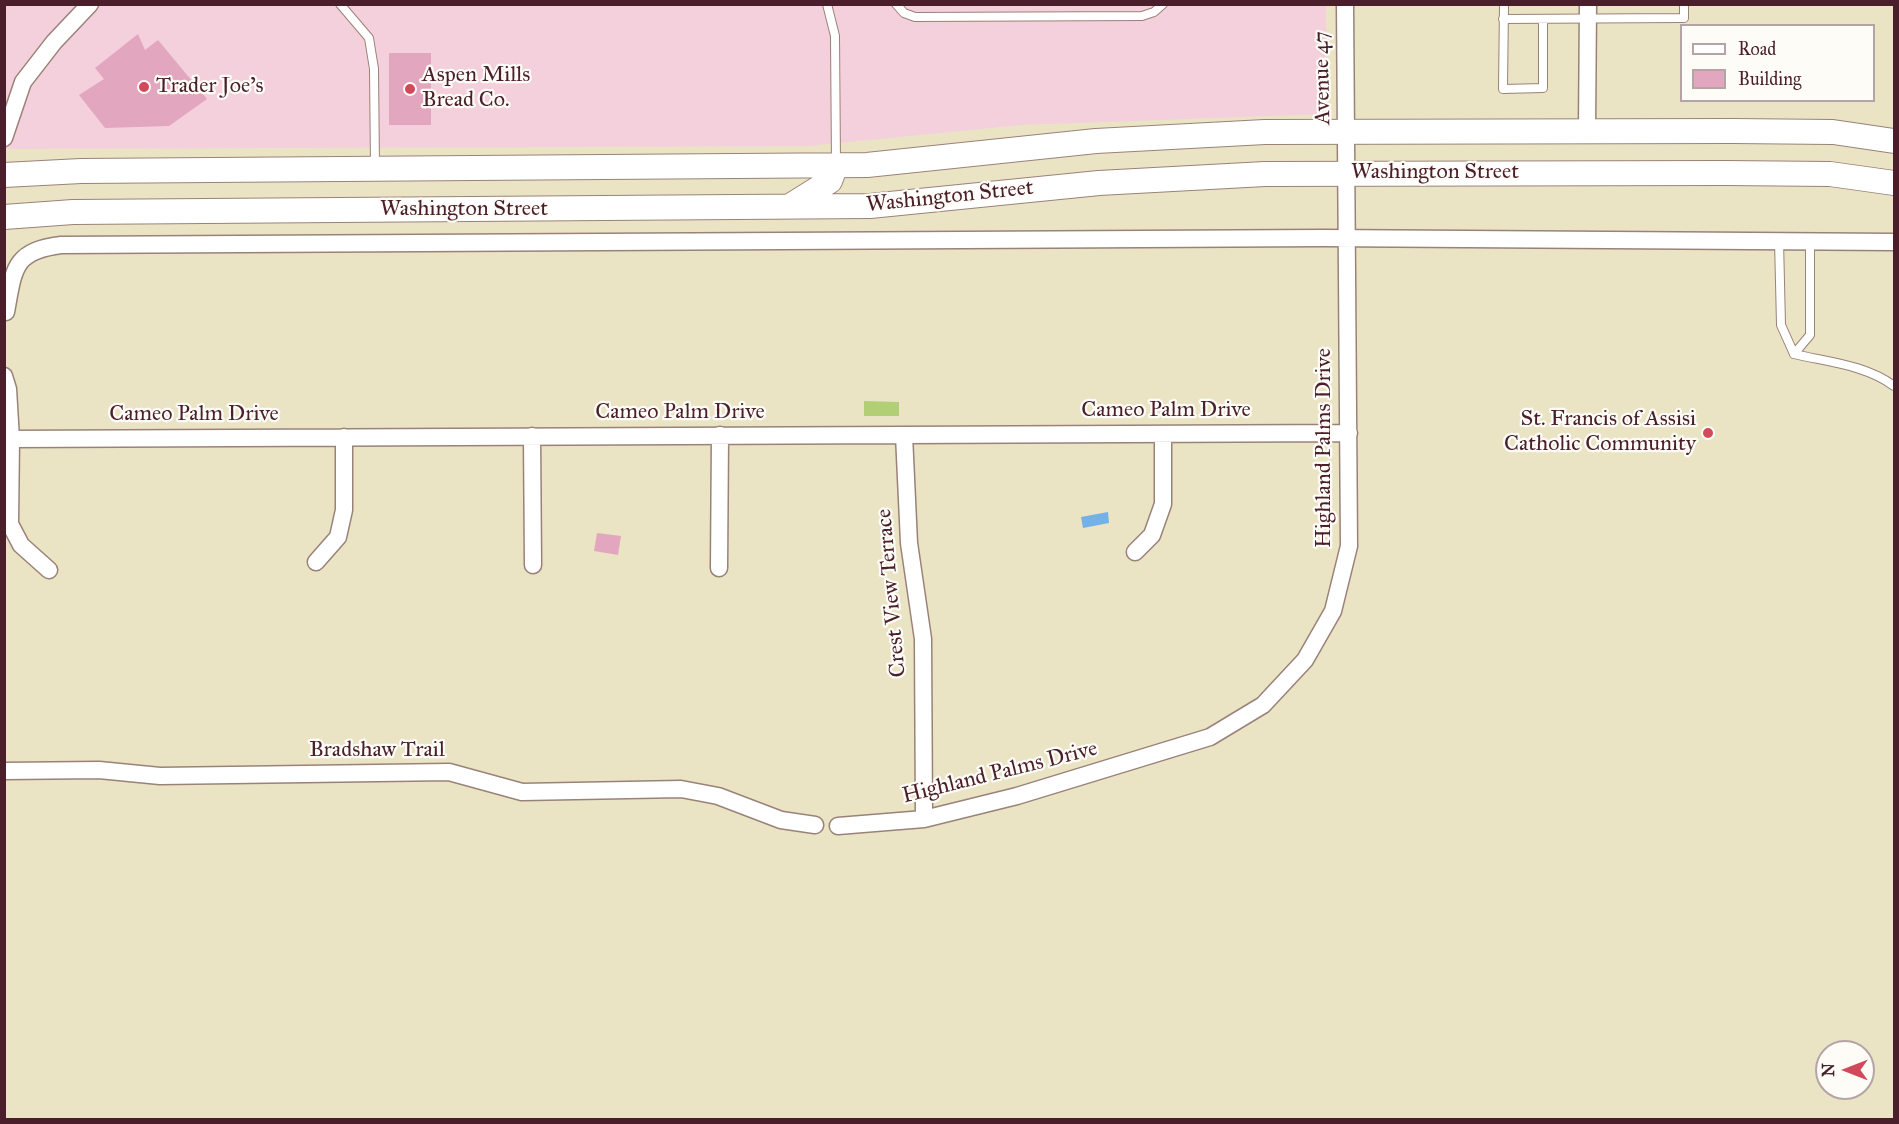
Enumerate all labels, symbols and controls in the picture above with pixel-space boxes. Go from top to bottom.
legend [1680,24,1875,102]
street label: Avenue 47 [1309,31,1337,125]
text: Road [1738,38,1776,60]
place label: Aspen Mills Bread Co. [422,63,530,114]
text: Building [1738,68,1801,90]
place label: Trader Joe's [156,74,263,100]
marker: Trader Joe's [137,80,151,94]
marker: Aspen Mills Bread Co. [403,82,417,96]
street label: Washington Street [1351,160,1519,186]
street label: Washington Street [865,175,1035,219]
street label: Washington Street [380,197,548,223]
street label: Highland Palms Drive [1312,348,1338,548]
street label: Cameo Palm Drive [1081,398,1251,424]
street label: Cameo Palm Drive [595,400,765,426]
street label: Cameo Palm Drive [109,402,279,428]
place label: St. Francis of Assisi Catholic Community [1504,407,1696,458]
marker: St. Francis of Assisi Catholic Community [1701,426,1715,440]
street label: Crest View Terrace [871,508,913,678]
street label: Highland Palms Drive [900,736,1100,810]
street label: Bradshaw Trail [309,738,445,764]
north arrow [1815,1040,1875,1100]
text: N [1819,1063,1838,1077]

